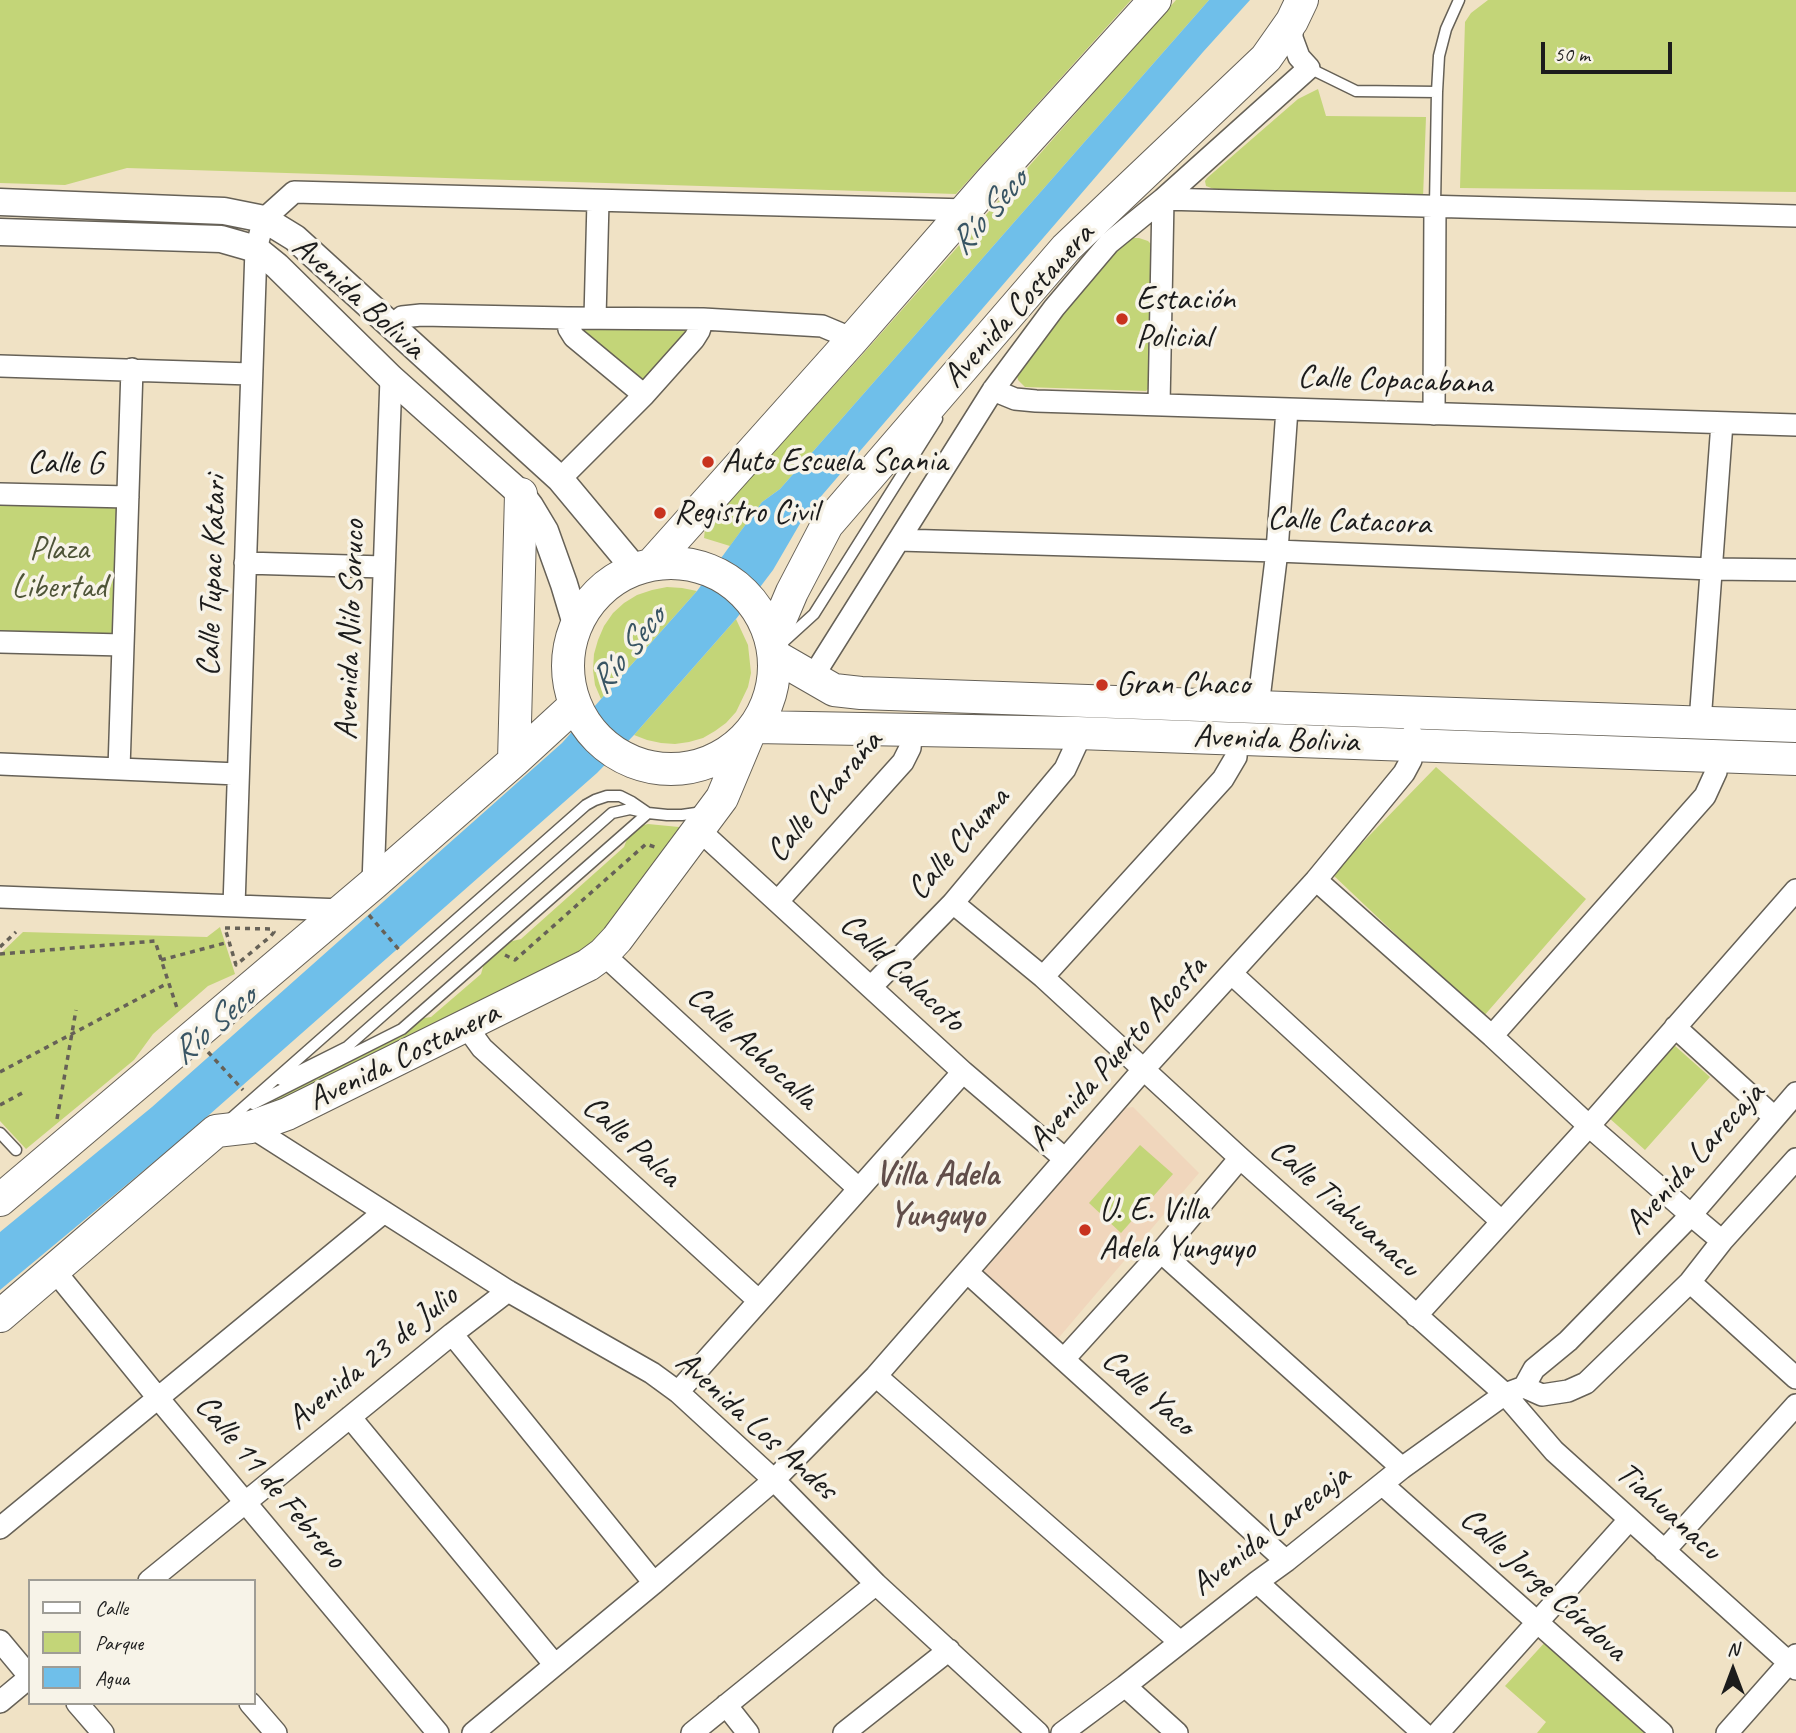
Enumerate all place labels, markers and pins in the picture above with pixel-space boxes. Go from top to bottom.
place label: Estación Policial [1136,280,1235,358]
marker: Estación Policial [1114,311,1130,327]
place label: Auto Escuela Scania [722,442,947,482]
marker: Auto Escuela Scania [700,454,716,470]
place label: Registro Civil [674,493,818,533]
marker: Registro Civil [652,505,668,521]
place label: Gran Chaco [1116,665,1250,705]
marker: Gran Chaco [1094,677,1110,693]
place label: U. E. Villa Adela Yunguyo [1099,1191,1255,1269]
marker: U. E. Villa Adela Yunguyo [1077,1222,1093,1238]

